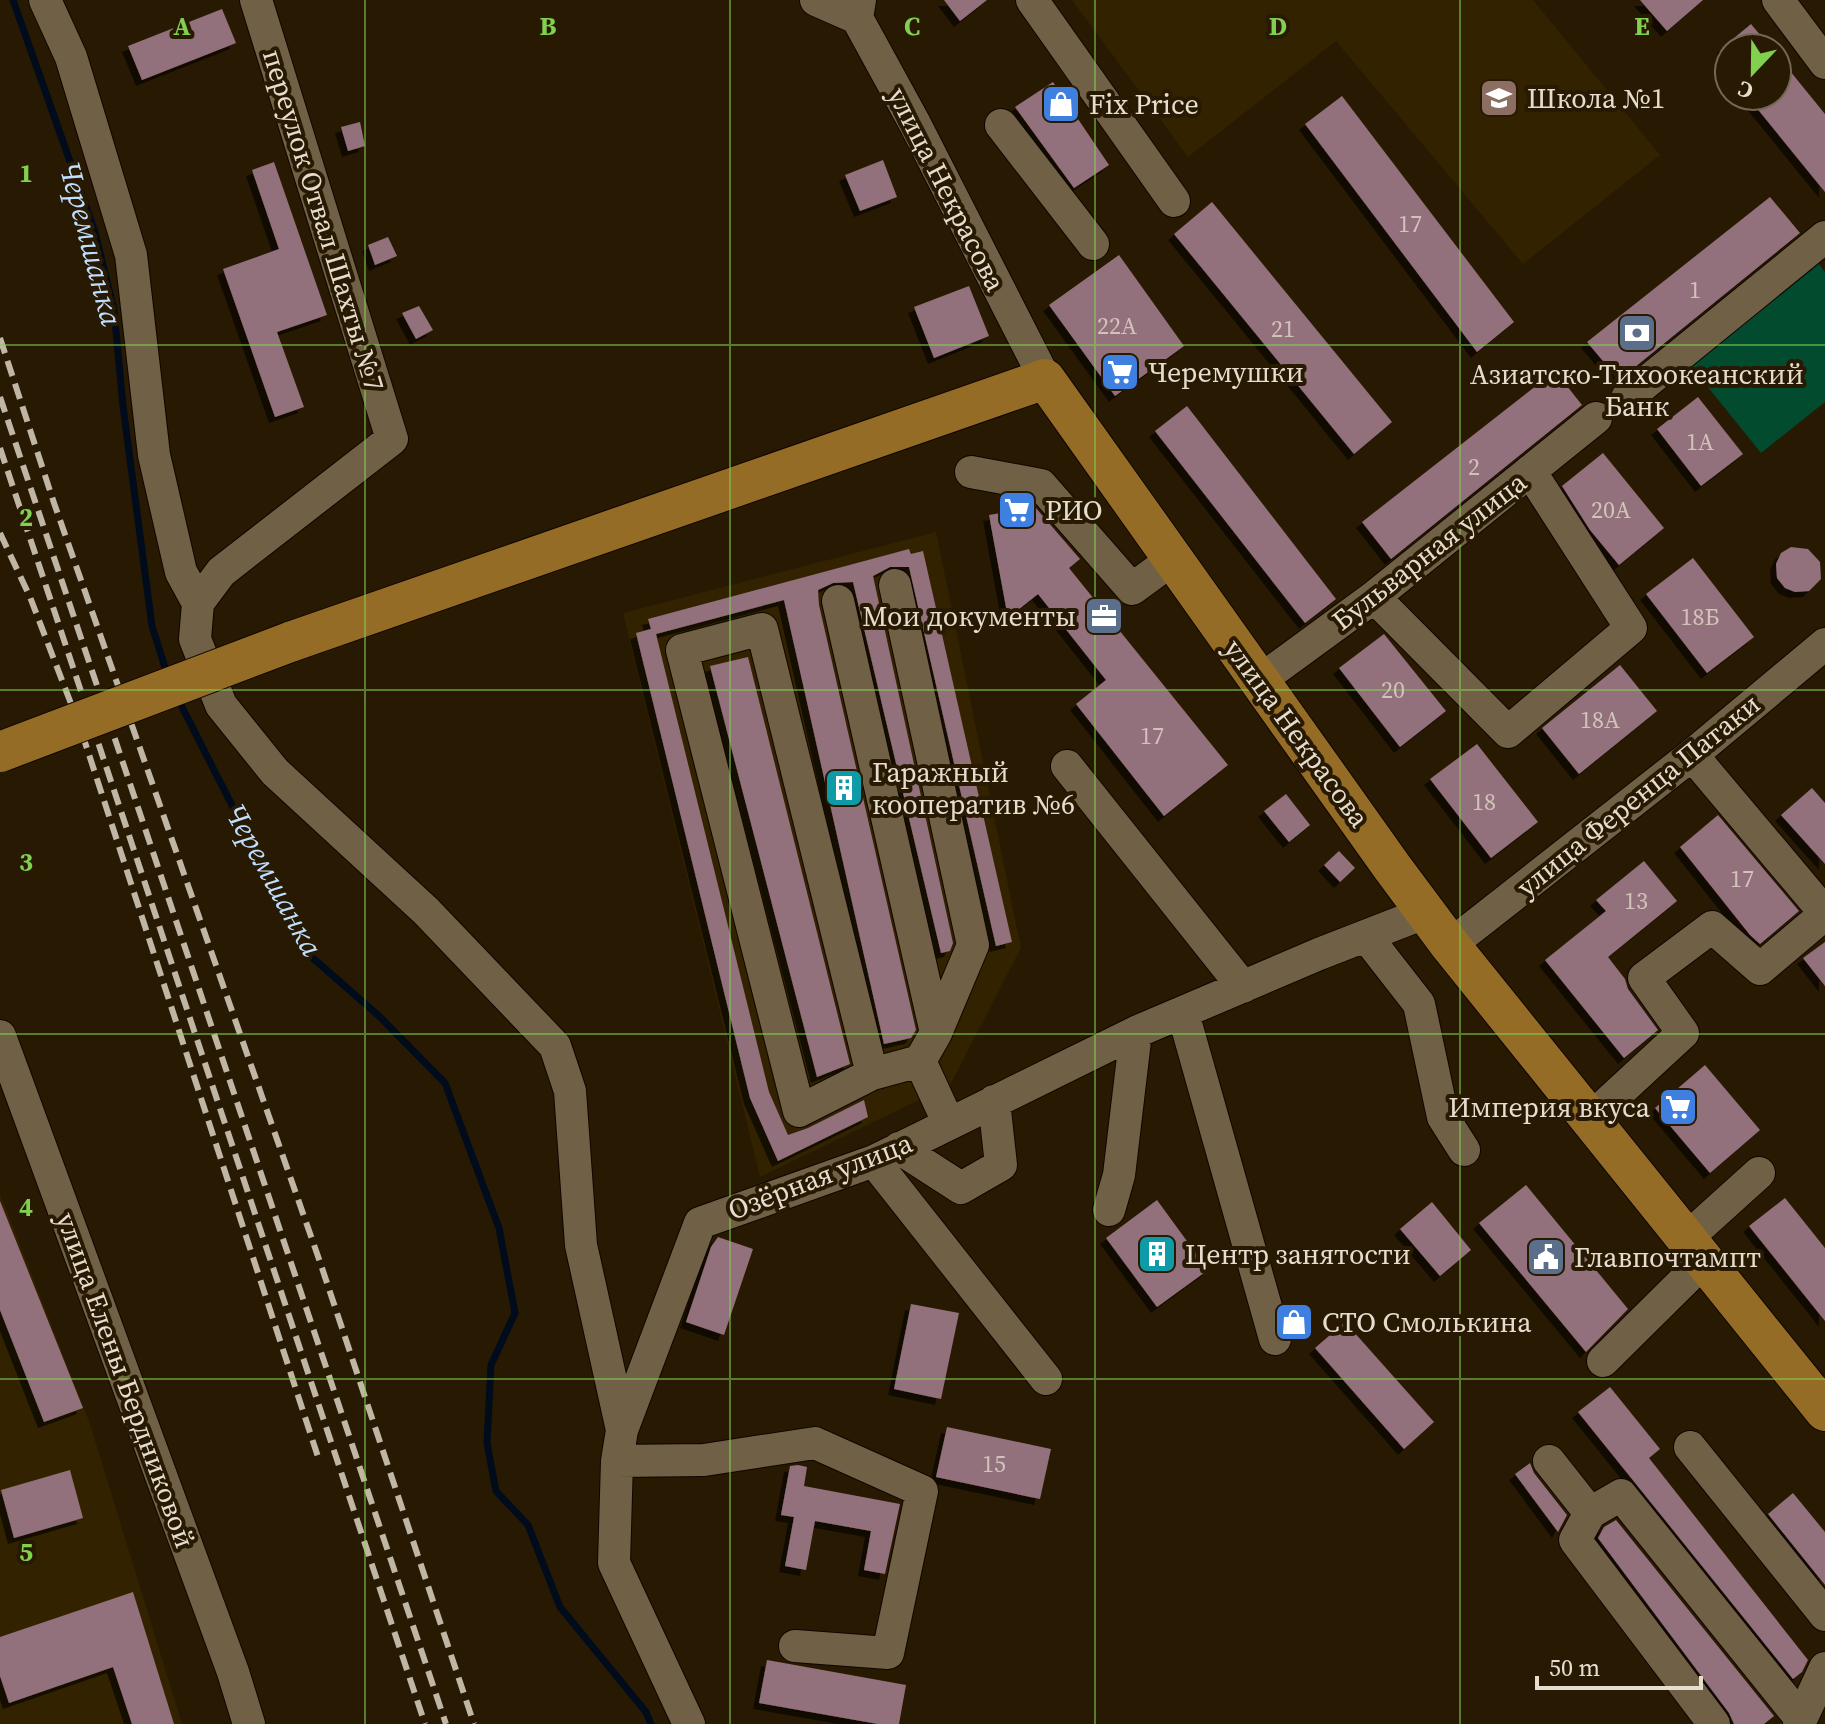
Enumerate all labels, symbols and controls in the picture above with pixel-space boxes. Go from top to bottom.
text: A [173,8,191,44]
text: B [540,8,557,44]
text: C [904,8,920,44]
text: D [1269,8,1287,44]
text: E [1634,8,1650,44]
north arrow [1713,32,1793,112]
street label: переулок Отвал Шахты №7 [254,44,394,396]
text: С [1733,74,1757,107]
school or university icon: Школа №1 [1478,77,1520,119]
place label: Школа №1 [1527,79,1665,117]
street label: улица Некрасова [879,80,1015,298]
shop icon: Fix Price [1040,83,1082,125]
place label: Fix Price [1089,85,1199,123]
text: 1 [19,155,33,191]
water label: Черемшанка [49,158,133,331]
house number: 17 [1398,207,1422,240]
house number: 1 [1689,273,1701,306]
house number: 22А [1097,309,1137,342]
house number: 21 [1271,312,1295,345]
bank icon: Азиатско-Тихоокеанский Банк [1616,312,1658,354]
supermarket icon: Черемушки [1099,351,1141,393]
place label: Черемушки [1148,353,1304,391]
place label: Азиатско-Тихоокеанский Банк [1470,355,1804,425]
house number: 1А [1686,425,1714,458]
house number: 2 [1468,450,1480,483]
street label: Бульварная улица [1324,463,1535,639]
supermarket icon: РИО [996,489,1038,531]
place label: РИО [1045,491,1103,529]
house number: 20А [1591,493,1631,526]
text: 2 [19,499,33,535]
office icon: Мои документы [1083,595,1125,637]
place label: Мои документы [862,597,1076,635]
house number: 18Б [1681,600,1720,633]
street label: улица Некрасова [1216,631,1379,836]
house number: 20 [1381,673,1405,706]
street label: улица Ференца Патаки [1508,685,1768,905]
house number: 18А [1580,703,1620,736]
house number: 17 [1140,719,1164,752]
place label: Гаражный кооператив №6 [872,753,1075,823]
building icon: Гаражный кооператив №6 [823,767,865,809]
house number: 18 [1472,785,1496,818]
water label: Черемшанка [215,797,333,964]
text: 3 [19,844,33,880]
house number: 17 [1730,862,1754,895]
house number: 13 [1624,884,1648,917]
supermarket icon: Империя вкуса [1657,1086,1699,1128]
place label: Империя вкуса [1448,1088,1651,1126]
street label: Озёрная улица [722,1123,918,1229]
text: 4 [19,1189,33,1225]
street label: улица Елены Бердниковой [48,1207,204,1553]
building icon: Центр занятости [1136,1233,1178,1275]
place label: Центр занятости [1185,1235,1411,1273]
public building icon: Главпочтампт [1525,1236,1567,1278]
place label: Главпочтампт [1574,1238,1761,1276]
shop icon: СТО Смолькина [1273,1301,1315,1343]
place label: СТО Смолькина [1322,1303,1532,1341]
house number: 15 [982,1447,1006,1480]
text: 5 [19,1534,33,1570]
scale bar [1537,1640,1701,1690]
text: 50 m [1549,1651,1600,1684]

